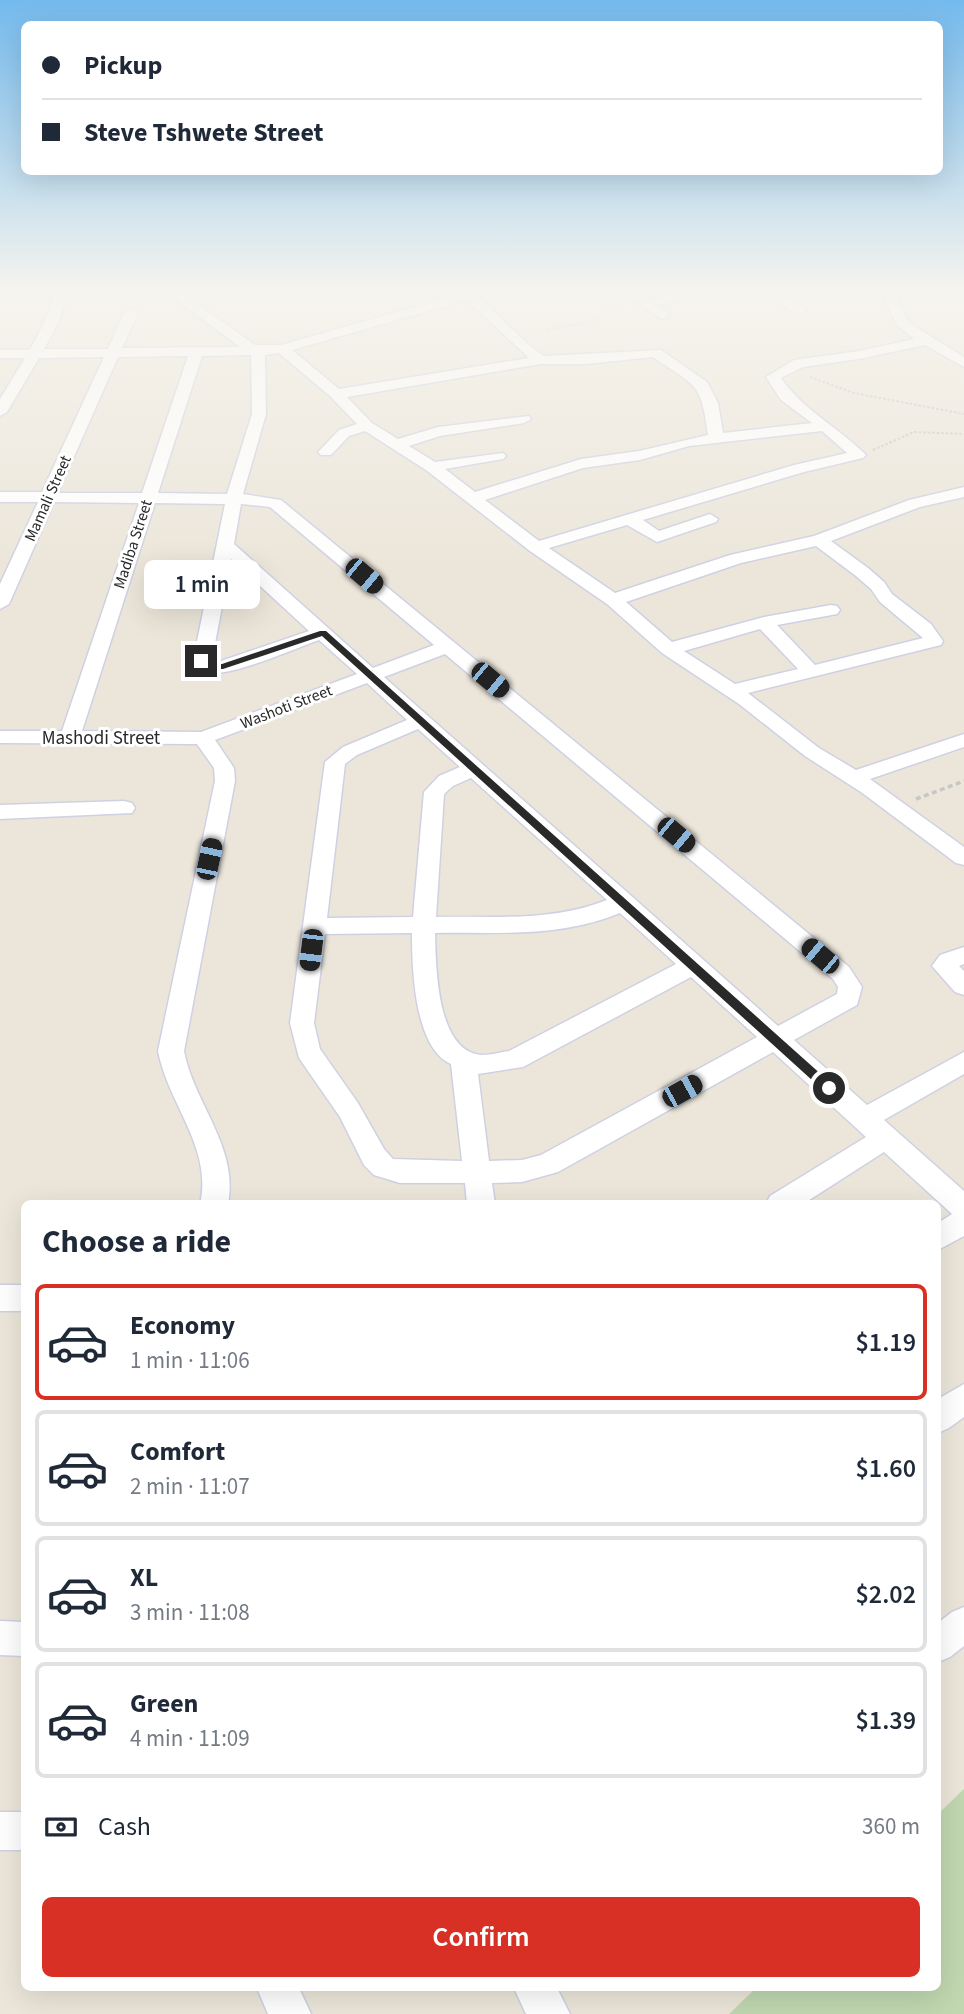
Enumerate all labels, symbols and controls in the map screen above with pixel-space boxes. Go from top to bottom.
text: Pickup [84,47,162,84]
text: Steve Tshwete Street [84,114,324,151]
street label: Mamali Street [19,451,77,545]
street label: Madiba Street [108,496,158,592]
car [342,554,387,598]
callout: 1 min [143,560,259,608]
text: 1 min [175,568,229,601]
route end [185,645,217,677]
car [468,658,513,702]
street label: Washoti Street [237,679,336,735]
street label: Mashodi Street [42,725,161,752]
car [654,813,699,857]
car [195,836,224,882]
car [299,928,324,972]
car [798,934,843,978]
car [659,1072,706,1110]
route start [813,1072,845,1104]
text: Choose a ride [42,1219,231,1265]
text: Economy [130,1307,235,1344]
icon: car [46,1311,109,1374]
text: $1.19 [855,1324,916,1361]
text: 1 min · 11:06 [130,1344,250,1377]
text: Comfort [130,1433,225,1470]
icon: car [46,1437,109,1500]
text: $1.60 [855,1450,916,1487]
text: 2 min · 11:07 [130,1470,250,1503]
text: XL [130,1559,158,1596]
icon: car [46,1563,109,1626]
text: $2.02 [855,1576,916,1613]
text: 3 min · 11:08 [130,1596,250,1629]
text: Green [130,1685,198,1722]
icon: car [46,1689,109,1752]
text: $1.39 [855,1702,916,1739]
text: 4 min · 11:09 [130,1722,250,1755]
icon: cash [42,1808,80,1846]
text: Cash [98,1808,151,1845]
text: 360 m [862,1810,920,1843]
button: Confirm [42,1897,920,1977]

